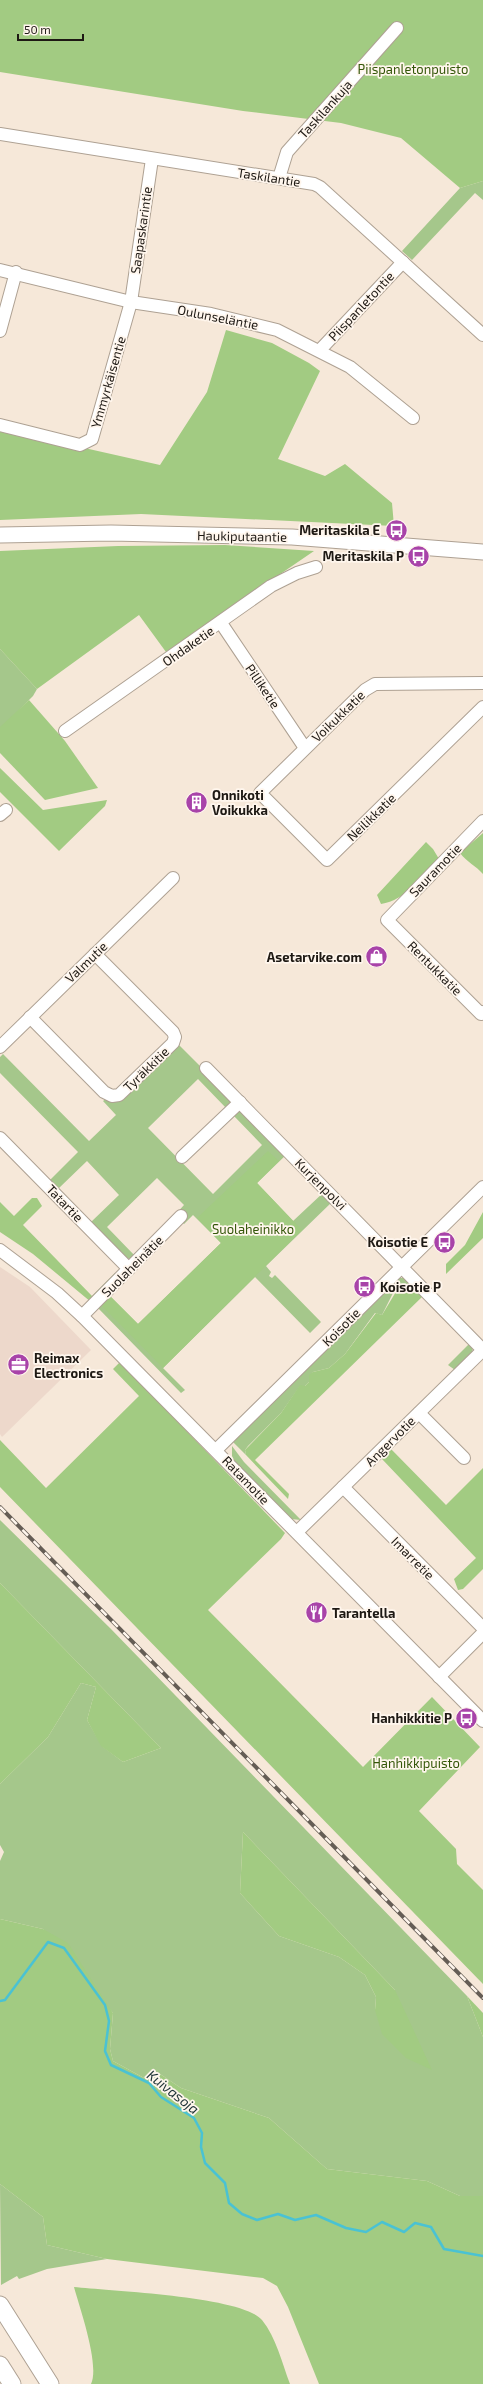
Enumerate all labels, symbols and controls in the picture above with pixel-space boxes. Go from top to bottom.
scale bar [18,16,83,42]
text: 50 m [24,22,51,36]
park label: Piispanletonpuisto [358,61,468,77]
street label: Taskilankuja [295,77,355,141]
street label: Taskilantie [236,164,302,190]
street label: Saapaskarintie [127,185,155,275]
street label: Piispanletontie [325,268,397,344]
street label: Oulunseläntie [176,301,260,333]
street label: Ymmyrkäisentie [87,334,129,430]
bus stop icon: Meritaskila E [383,517,409,543]
place label: Meritaskila E [299,522,380,538]
street label: Haukiputaantie [197,527,287,545]
bus stop icon: Meritaskila P [406,543,432,569]
place label: Meritaskila P [323,548,404,564]
street label: Ohdaketie [159,622,217,670]
street label: Pilliketie [242,661,284,711]
street label: Voikukkatie [308,687,368,745]
place label: Onnikoti Voikukka [212,787,268,818]
building icon: Onnikoti Voikukka [184,789,210,815]
street label: Neilikkatie [343,790,399,844]
street label: Sauramotie [406,840,464,900]
street label: Rentukkatie [404,937,466,999]
street label: Valmutie [62,938,110,986]
shop icon: Asetarvike.com [364,944,390,970]
place label: Asetarvike.com [267,949,362,965]
street label: Tyräkkitie [120,1043,172,1095]
street label: Kurjenpolvi [292,1155,350,1213]
street label: Tatartie [43,1181,87,1225]
park label: Suolaheinikko [212,1221,294,1237]
bus stop icon: Koisotie E [431,1229,457,1255]
street label: Suolaheinätie [98,1232,166,1300]
place label: Koisotie E [368,1234,428,1250]
bus stop icon: Koisotie P [352,1274,378,1300]
place label: Koisotie P [380,1279,441,1295]
street label: Koisotie [319,1305,363,1349]
place label: Reimax Electronics [34,1350,103,1381]
office icon: Reimax Electronics [5,1352,31,1378]
street label: Angervotie [362,1413,418,1469]
street label: Ratamotie [219,1452,273,1508]
street label: Imarretie [388,1533,438,1583]
restaurant icon: Tarantella [303,1600,329,1626]
place label: Tarantella [332,1605,395,1621]
bus stop icon: Hanhikkitie P [454,1705,480,1731]
place label: Hanhikkitie P [371,1710,452,1726]
park label: Hanhikkipuisto [372,1755,460,1771]
water label: Kuivasoja [144,2066,203,2117]

